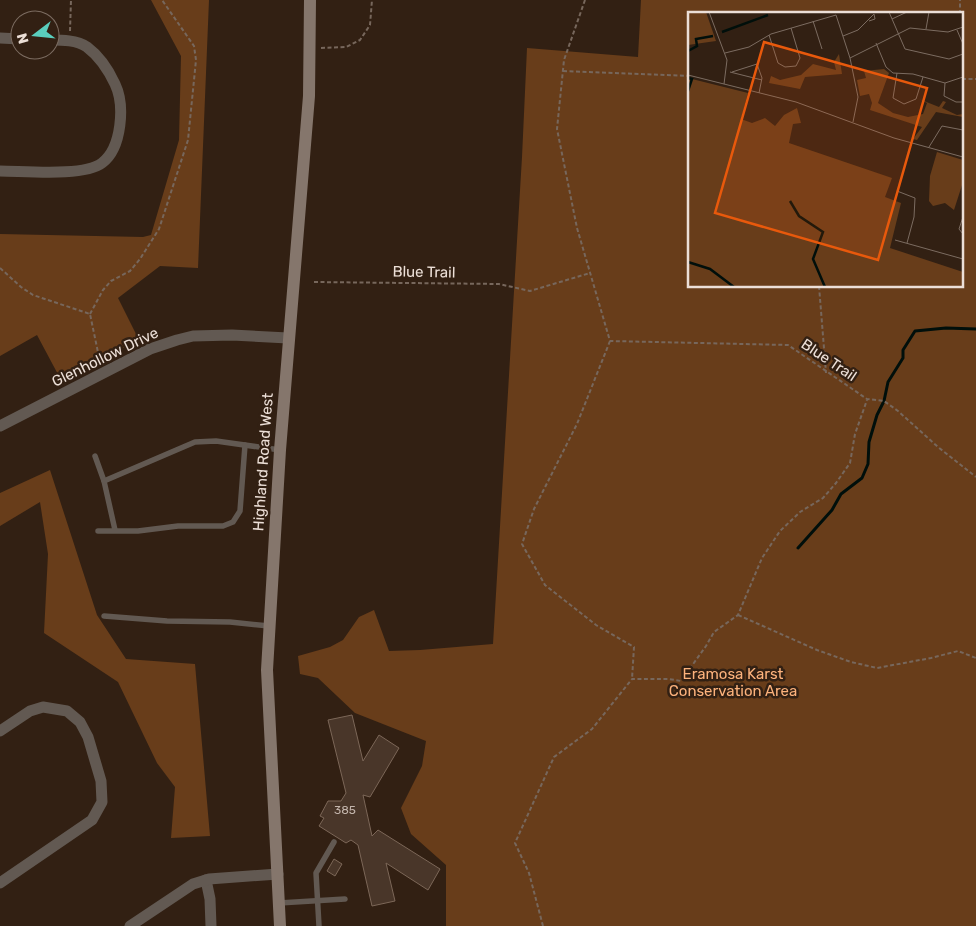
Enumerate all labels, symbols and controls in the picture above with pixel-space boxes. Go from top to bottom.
north arrow [10,10,60,60]
inset map [688,12,964,288]
text: N [13,31,33,46]
street label: Blue Trail [392,262,456,282]
street label: Glenhollow Drive [49,323,161,391]
street label: Blue Trail [798,335,860,385]
street label: Highland Road West [249,392,277,532]
park label: Eramosa Karst Conservation Area [669,665,797,700]
house number: 385 [334,803,356,817]

